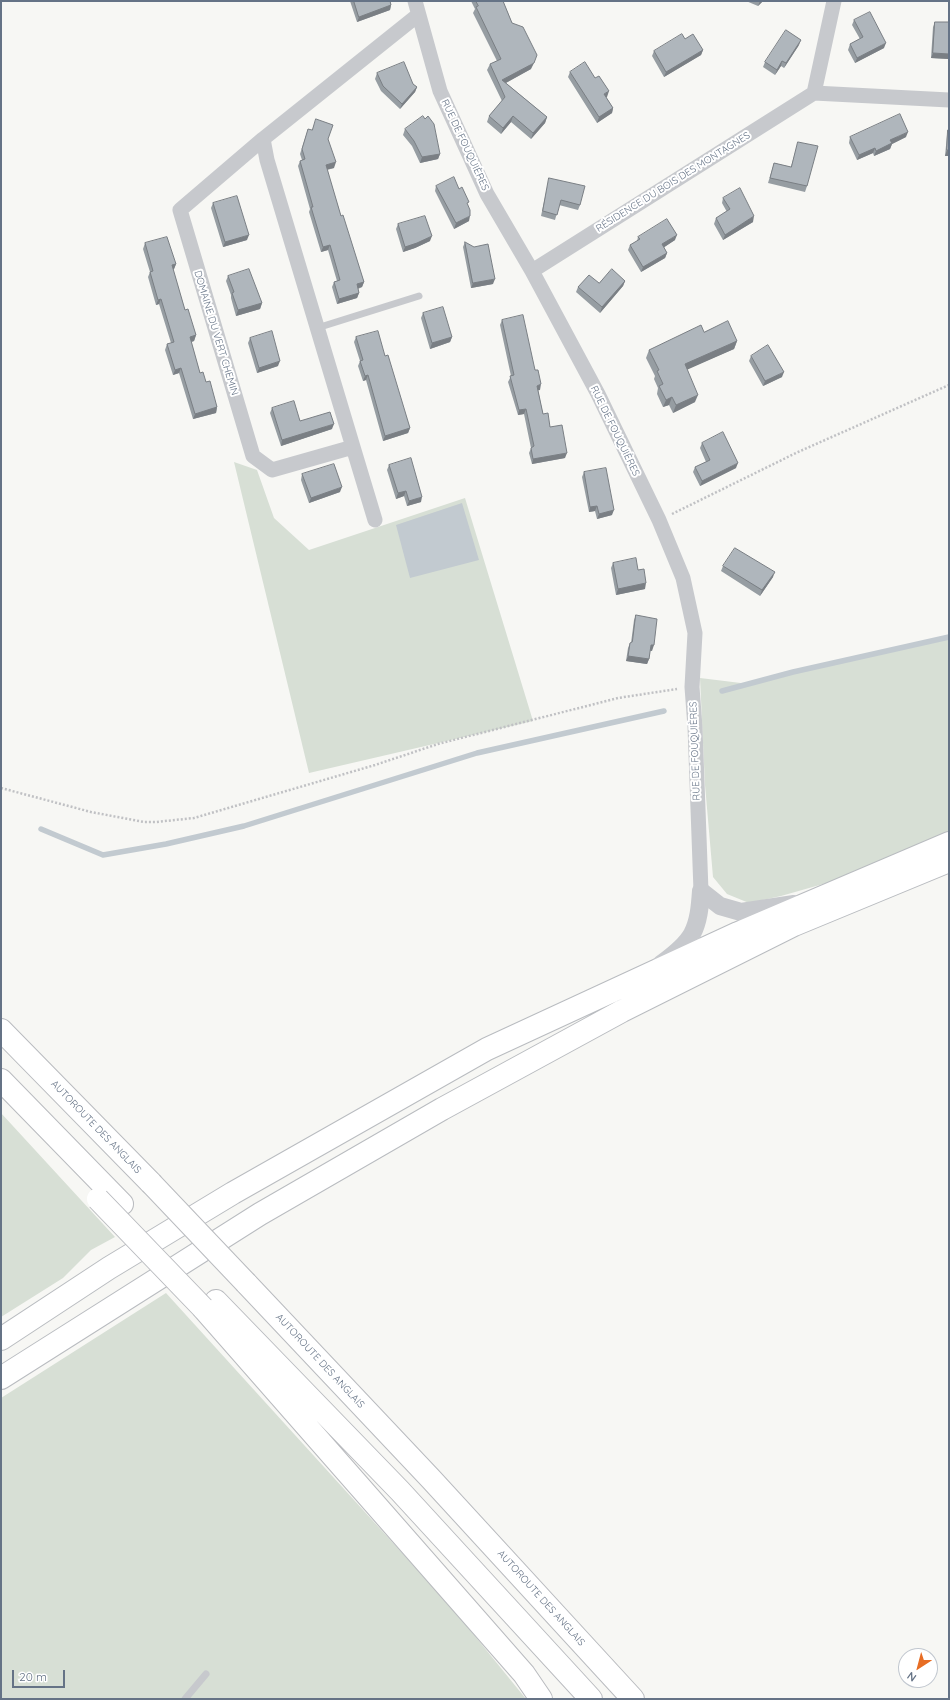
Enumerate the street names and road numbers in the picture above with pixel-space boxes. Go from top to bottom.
street label: RUE DE FOUQUIÈRES [439,98,491,192]
street label: RÉSIDENCE DU BOIS DES MONTAGNES [594,129,752,235]
street label: DOMAINE DU VERT CHEMIN [191,269,241,397]
street label: RUE DE FOUQUIÈRES [588,384,642,478]
street label: RUE DE FOUQUIÈRES [687,701,703,801]
street label: AUTOROUTE DES ANGLAIS [48,1078,144,1176]
street label: AUTOROUTE DES ANGLAIS [273,1311,367,1411]
street label: AUTOROUTE DES ANGLAIS [495,1548,587,1648]

